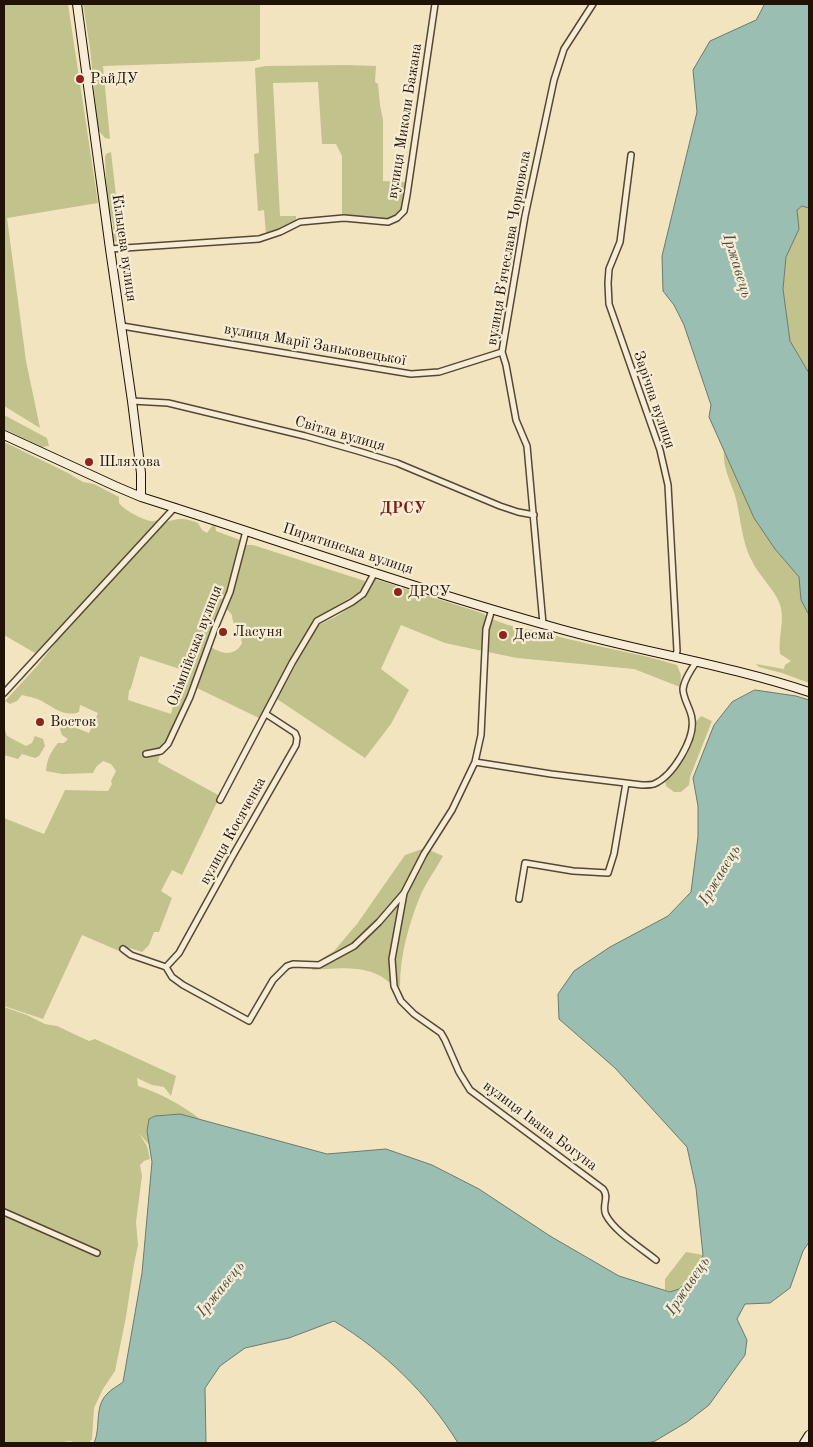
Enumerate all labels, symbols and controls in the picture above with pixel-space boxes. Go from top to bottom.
street label: вулиця Миколи Бажана [384,42,426,200]
place label: РайДУ [90,70,138,88]
marker: РайДУ [74,73,86,85]
street label: вулиця Вʼячеслава Чорновола [483,149,535,347]
street label: Кільцева вулиця [108,193,140,303]
water label: Іржавець [718,231,756,301]
street label: вулиця Марії Заньковецької [223,320,407,370]
street label: Зарічна вулиця [629,349,679,451]
street label: Світла вулиця [293,412,387,456]
place label: Шляхова [99,453,160,471]
marker: Шляхова [83,456,95,468]
district label: ДРСУ [380,499,426,519]
street label: Пирятинська вулиця [280,519,416,579]
street label: Олімпійська вулиця [164,583,226,709]
place label: ДРСУ [408,583,451,601]
marker: ДРСУ [392,586,404,598]
place label: Ласуня [233,623,283,641]
marker: Ласуня [217,626,229,638]
place label: Десма [513,626,554,644]
marker: Десма [497,629,509,641]
place label: Восток [50,713,96,731]
marker: Восток [34,716,46,728]
street label: вулиця Косяченка [196,774,270,888]
water label: Іржавець [695,842,745,908]
street label: вулиця Івана Богуна [479,1077,601,1175]
water label: Іржавець [661,1253,715,1319]
water label: Іржавець [193,1257,249,1321]

